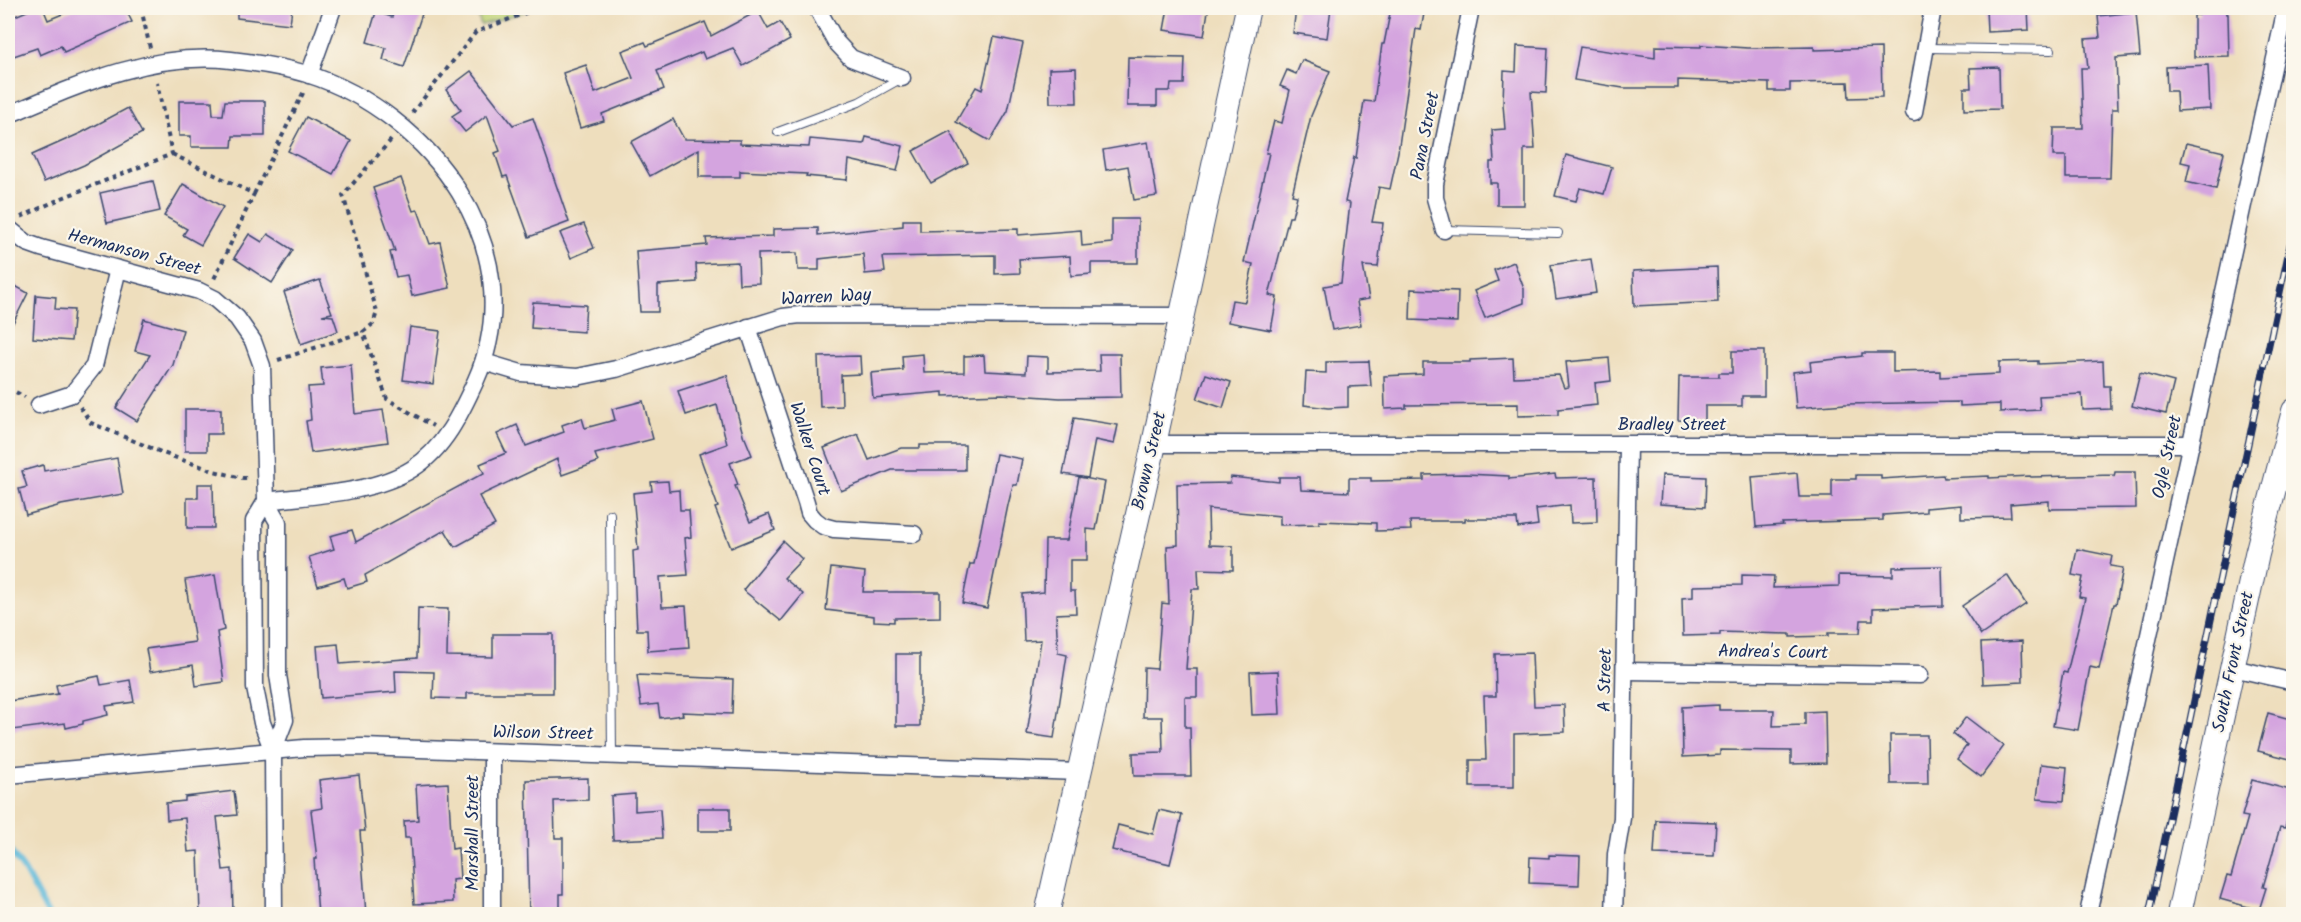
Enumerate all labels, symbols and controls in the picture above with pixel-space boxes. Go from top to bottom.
street label: Pana Street [1403,88,1449,183]
street label: Hermanson Street [64,221,205,285]
street label: Warren Way [780,281,872,315]
street label: Walker Court [780,398,838,501]
street label: Brown Street [1125,408,1176,513]
street label: Bradley Street [1618,411,1727,440]
street label: Ogle Street [2145,411,2191,502]
street label: South Front Street [2205,588,2263,735]
street label: Andrea's Court [1718,638,1829,668]
street label: A Street [1591,647,1621,712]
street label: Wilson Street [492,719,595,749]
street label: Marshall Street [459,774,488,891]

